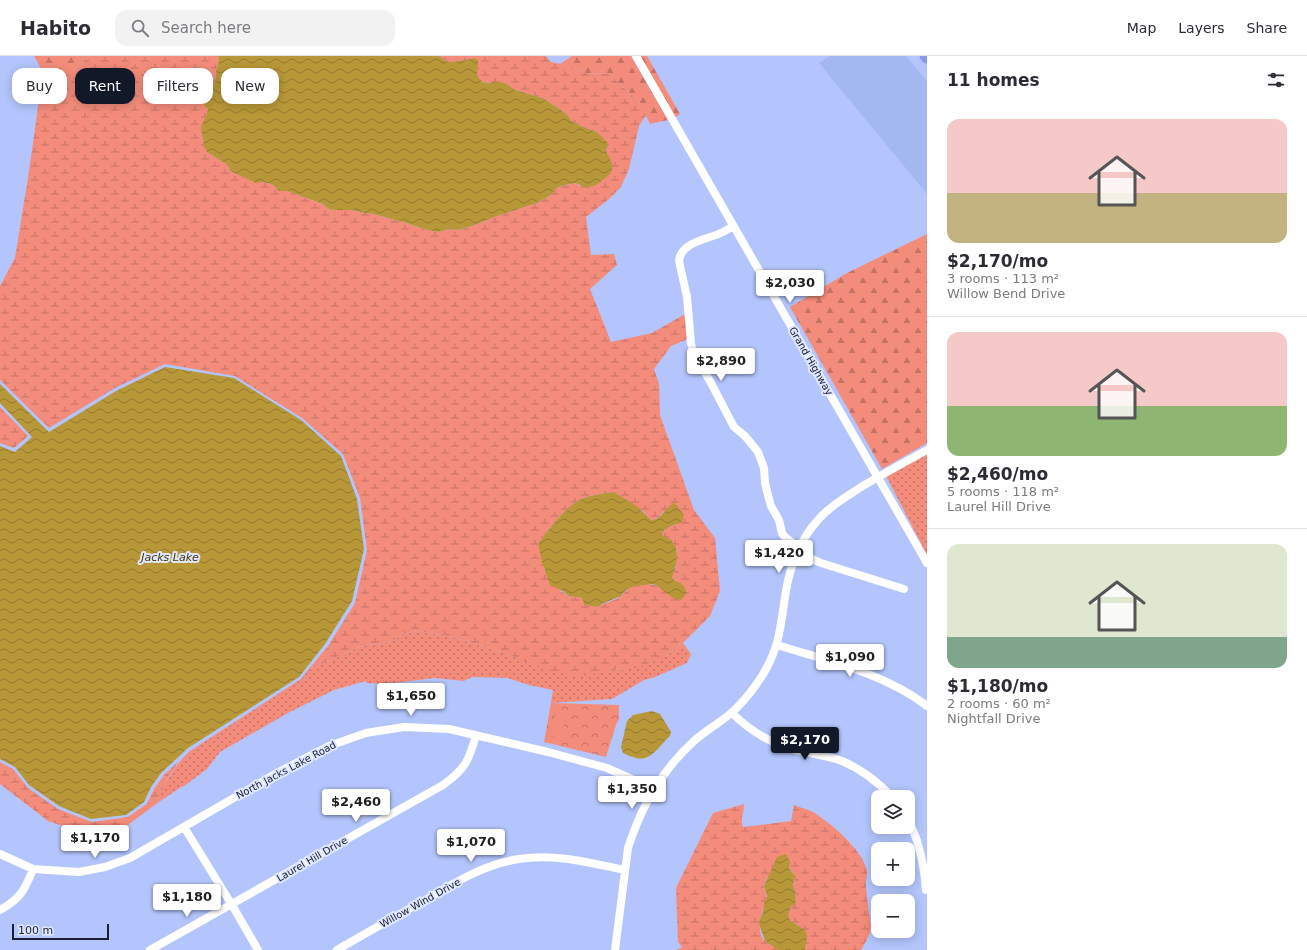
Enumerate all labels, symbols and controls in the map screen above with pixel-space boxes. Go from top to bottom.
search box [115,10,395,46]
text: Habito [20,17,91,39]
icon: search [129,17,151,39]
text: Search here [161,19,251,37]
text: Map [1127,20,1156,36]
text: Layers [1178,20,1225,36]
text: Share [1247,20,1287,36]
chip: Buy [12,68,67,104]
chip: Rent [75,68,135,104]
chip: Filters [143,68,213,104]
chip: New [221,68,279,104]
icon: filters [1265,69,1287,91]
text: 11 homes [947,70,1040,90]
icon: home [1081,145,1153,217]
text: $2,170/mo [947,251,1048,271]
pin: $2,030 [757,270,823,304]
text: 3 rooms · 113 m² [947,271,1059,286]
text: $2,030 [765,275,815,290]
text: Willow Bend Drive [947,286,1065,301]
street label: Grand Highway [787,325,835,397]
pin: $2,890 [688,348,754,382]
text: $2,890 [696,353,746,368]
icon: home [1081,358,1153,430]
text: $2,460/mo [947,464,1048,484]
text: 5 rooms · 118 m² [947,484,1059,499]
text: Laurel Hill Drive [947,499,1051,514]
pin: $1,420 [746,540,812,574]
text: $1,420 [754,545,804,560]
water label: Jacks Lake [139,551,199,564]
icon: home [1081,570,1153,642]
pin: $1,090 [817,644,883,678]
text: $1,090 [825,649,875,664]
text: $1,180/mo [947,676,1048,696]
pin: $1,650 [378,683,444,717]
text: $1,650 [386,688,436,703]
text: 2 rooms · 60 m² [947,696,1051,711]
text: Nightfall Drive [947,711,1040,726]
pin: $2,170 [772,727,838,761]
text: $2,170 [780,732,830,747]
street label: North Jacks Lake Road [234,739,338,801]
pin: $1,350 [599,776,665,810]
text: $1,350 [607,781,657,796]
pin: $2,460 [323,789,389,823]
map controls [871,790,915,938]
button: layers [871,790,915,834]
text: $2,460 [331,794,381,809]
pin: $1,170 [62,825,128,859]
pin: $1,070 [438,829,504,863]
text: $1,170 [70,830,120,845]
street label: Laurel Hill Drive [275,834,349,884]
text: $1,070 [446,834,496,849]
button: + [871,842,915,886]
street label: Willow Wind Drive [378,876,462,930]
pin: $1,180 [154,884,220,918]
text: $1,180 [162,889,212,904]
button: − [871,894,915,938]
scale bar [12,922,109,941]
text: 100 m [18,924,53,937]

